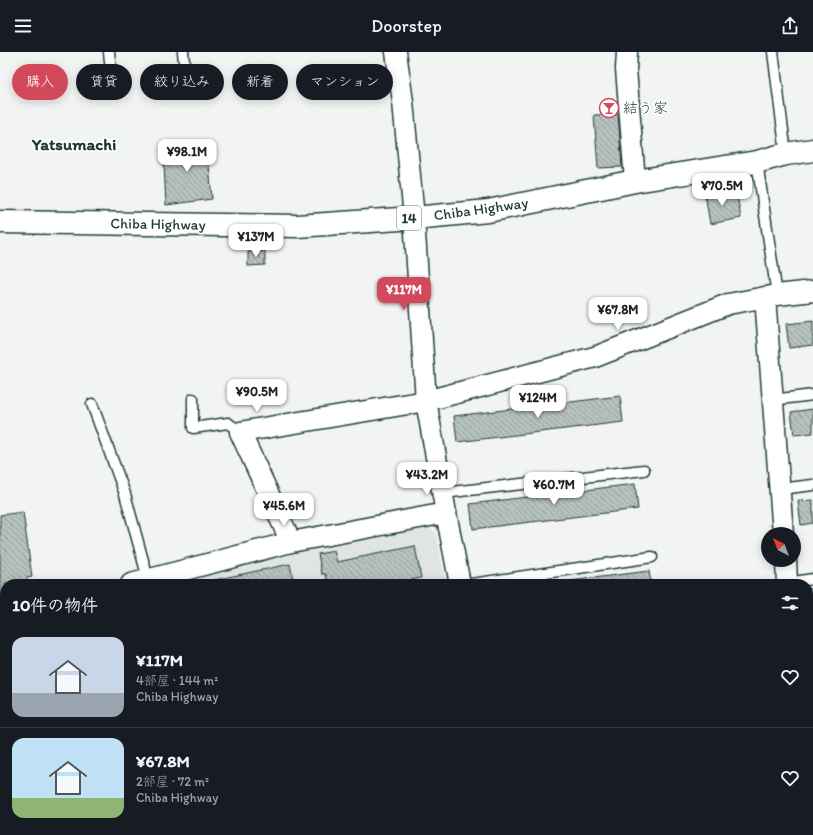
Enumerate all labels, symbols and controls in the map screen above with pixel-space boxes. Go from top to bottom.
icon: menu [12,15,34,37]
text: Doorstep [371,15,442,37]
icon: share [779,15,801,37]
chip: 購入 [12,64,68,100]
chip: 賃貸 [76,64,132,100]
chip: 絞り込み [140,64,224,100]
chip: 新着 [232,64,288,100]
chip: マンション [296,64,393,100]
bar icon: 結う家 [598,97,620,119]
place label: 結う家 [623,99,668,117]
district label: Yatsumachi [31,134,116,154]
pin: ¥98.1M [154,139,220,173]
text: ¥98.1M [167,144,207,159]
pin: ¥70.5M [689,173,755,207]
text: ¥70.5M [701,178,743,193]
street label: Chiba Highway [433,193,529,225]
road number: 14 [397,206,421,230]
street label: Chiba Highway [110,214,206,234]
pin: ¥137M [228,224,284,258]
text: ¥137M [237,229,275,244]
pin: ¥117M [376,277,432,311]
text: ¥117M [386,282,422,297]
pin: ¥67.8M [585,297,651,331]
text: ¥67.8M [597,302,639,317]
pin: ¥90.5M [224,379,290,413]
text: ¥90.5M [236,384,278,399]
pin: ¥124M [510,385,566,419]
text: ¥124M [519,390,557,405]
pin: ¥43.2M [394,462,460,496]
text: ¥43.2M [406,467,448,482]
pin: ¥60.7M [521,472,587,506]
text: ¥60.7M [533,477,575,492]
pin: ¥45.6M [251,493,317,527]
text: ¥45.6M [263,498,305,513]
north arrow [761,527,801,567]
map controls [761,527,801,567]
icon: filters [779,592,801,614]
text: 10件の物件 [12,595,98,615]
text: ¥117M [136,650,183,670]
icon: home [44,653,92,701]
icon: heart [779,666,801,688]
text: 4部屋 · 144 m² [136,673,218,688]
text: Chiba Highway [136,689,219,704]
text: ¥67.8M [136,751,190,771]
icon: home [44,754,92,802]
icon: heart [779,767,801,789]
text: 2部屋 · 72 m² [136,774,209,789]
text: Chiba Highway [136,790,219,805]

